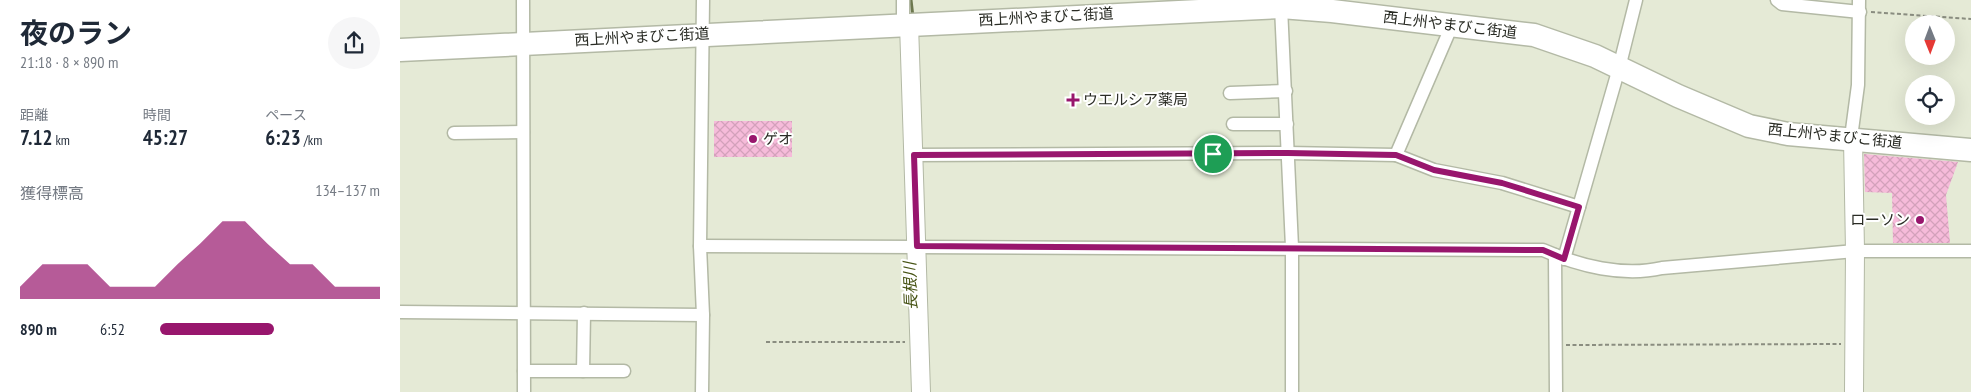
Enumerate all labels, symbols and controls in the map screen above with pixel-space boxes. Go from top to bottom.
street label: 西上州やまびこ街道 [978,3,1114,30]
street label: 西上州やまびこ街道 [1382,7,1518,42]
text: 夜のラン [20,14,132,51]
north arrow [1905,15,1955,65]
map controls [1905,15,1955,125]
button: share [328,17,380,69]
street label: 西上州やまびこ街道 [574,23,710,50]
text: 21:18 · 8 × 890 m [20,52,118,72]
button: locate [1905,75,1955,125]
place label: ウエルシア薬局 [1083,90,1188,109]
marker: ウエルシア薬局 [1067,94,1079,106]
text: 距離 [20,106,48,124]
text: 時間 [143,106,171,124]
text: ペース [265,106,307,124]
street label: 西上州やまびこ街道 [1767,119,1903,152]
text: 7.12 [20,124,52,151]
text: 45:27 [143,124,188,151]
text: 6:23 [265,124,301,151]
place label: ゲオ [763,129,793,148]
text: km [52,131,70,149]
text: /km [301,131,322,149]
marker: ゲオ [747,133,759,145]
pin [1192,133,1234,175]
icon: arrive [1199,140,1227,168]
text: 134–137 m [315,180,380,200]
text: 獲得標高 [20,183,84,203]
place label: ローソン [1850,210,1910,229]
marker: ローソン [1914,214,1926,226]
water label: 長根川 [899,260,921,310]
text: 890 m [20,319,57,339]
text: 6:52 [100,319,125,339]

